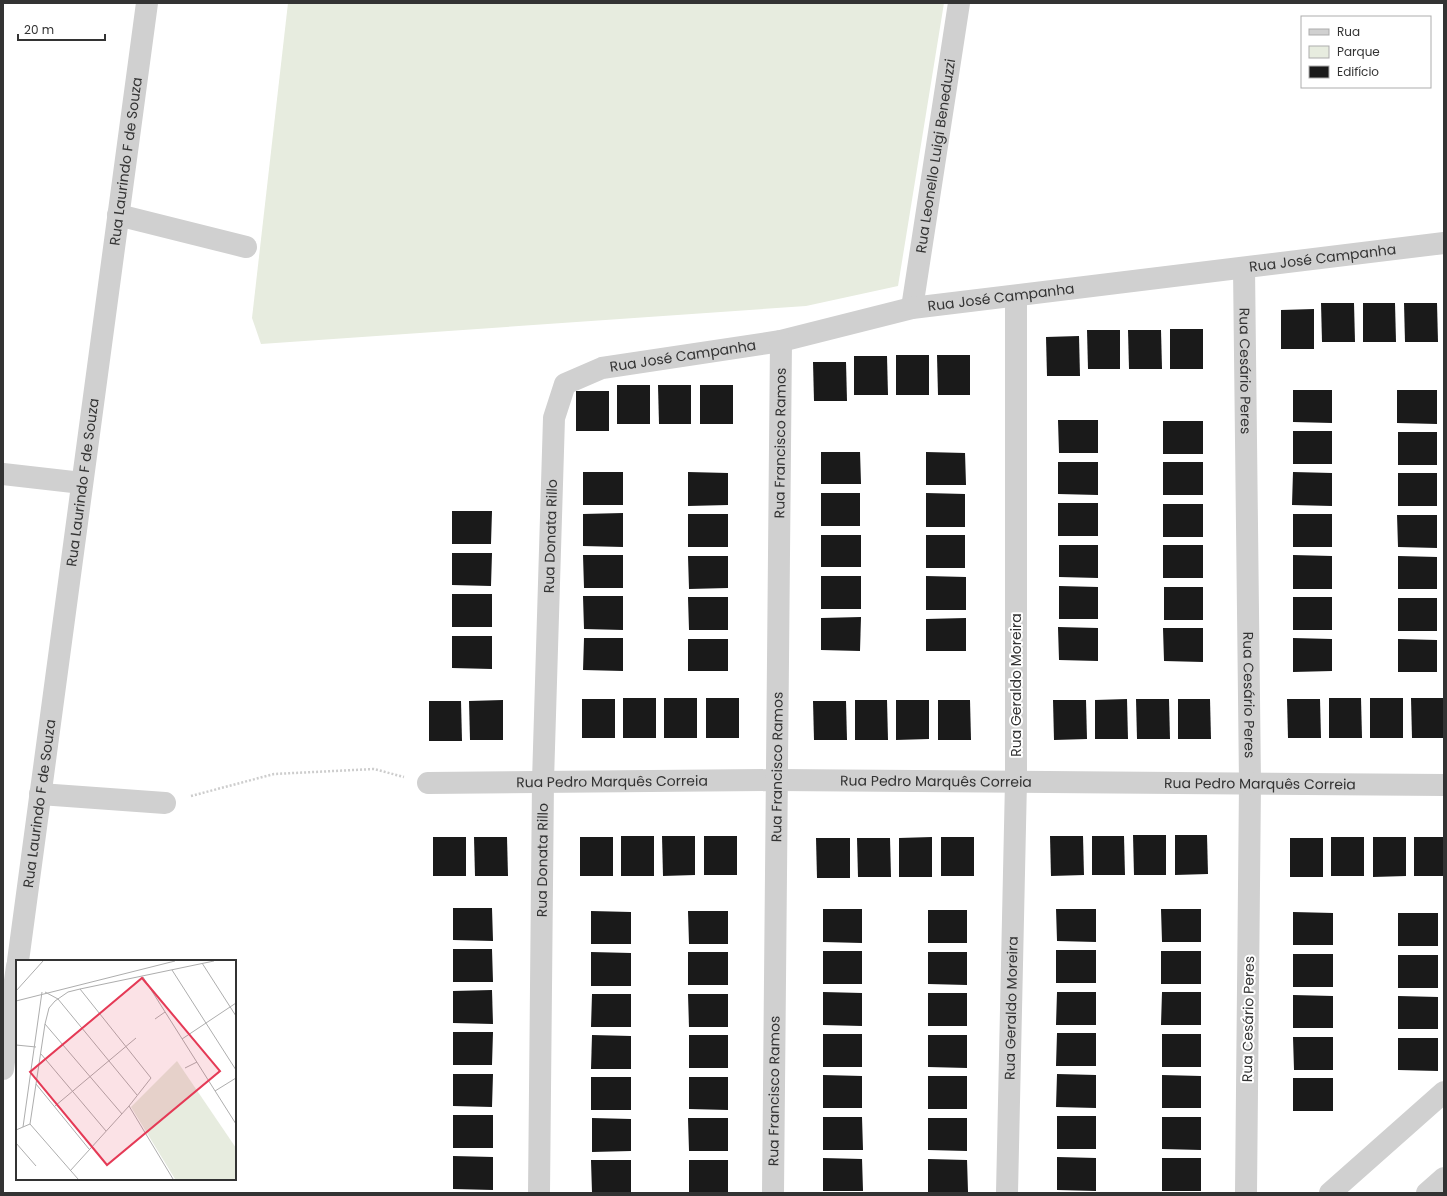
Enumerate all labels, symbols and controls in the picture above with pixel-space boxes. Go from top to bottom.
scale bar [18,16,105,42]
legend [1301,16,1431,88]
text: 20 m [24,21,54,38]
text: Rua [1337,23,1360,40]
text: Parque [1337,43,1380,60]
street label: Rua Leonello Luigi Beneduzzi [911,57,960,254]
text: Edifício [1337,63,1379,80]
street label: Rua Laurindo F de Souza [104,76,147,247]
street label: Rua José Campanha [1248,239,1397,277]
street label: Rua José Campanha [926,278,1076,316]
street label: Rua Cesário Peres [1234,308,1256,434]
street label: Rua José Campanha [608,335,757,377]
street label: Rua Francisco Ramos [769,368,791,518]
street label: Rua Laurindo F de Souza [61,397,104,568]
street label: Rua Donata Rillo [539,479,562,594]
street label: Rua Geraldo Moreira [1006,613,1026,757]
street label: Rua Cesário Peres [1238,632,1260,758]
street label: Rua Francisco Ramos [766,692,788,842]
street label: Rua Laurindo F de Souza [18,718,60,889]
street label: Rua Pedro Marquês Correia [840,770,1032,792]
street label: Rua Pedro Marquês Correia [516,771,708,792]
street label: Rua Pedro Marquês Correia [1164,773,1356,794]
street label: Rua Donata Rillo [532,803,553,917]
street label: Rua Geraldo Moreira [999,936,1023,1080]
street label: Rua Cesário Peres [1237,956,1259,1082]
inset map [16,960,236,1180]
street label: Rua Francisco Ramos [763,1016,785,1166]

